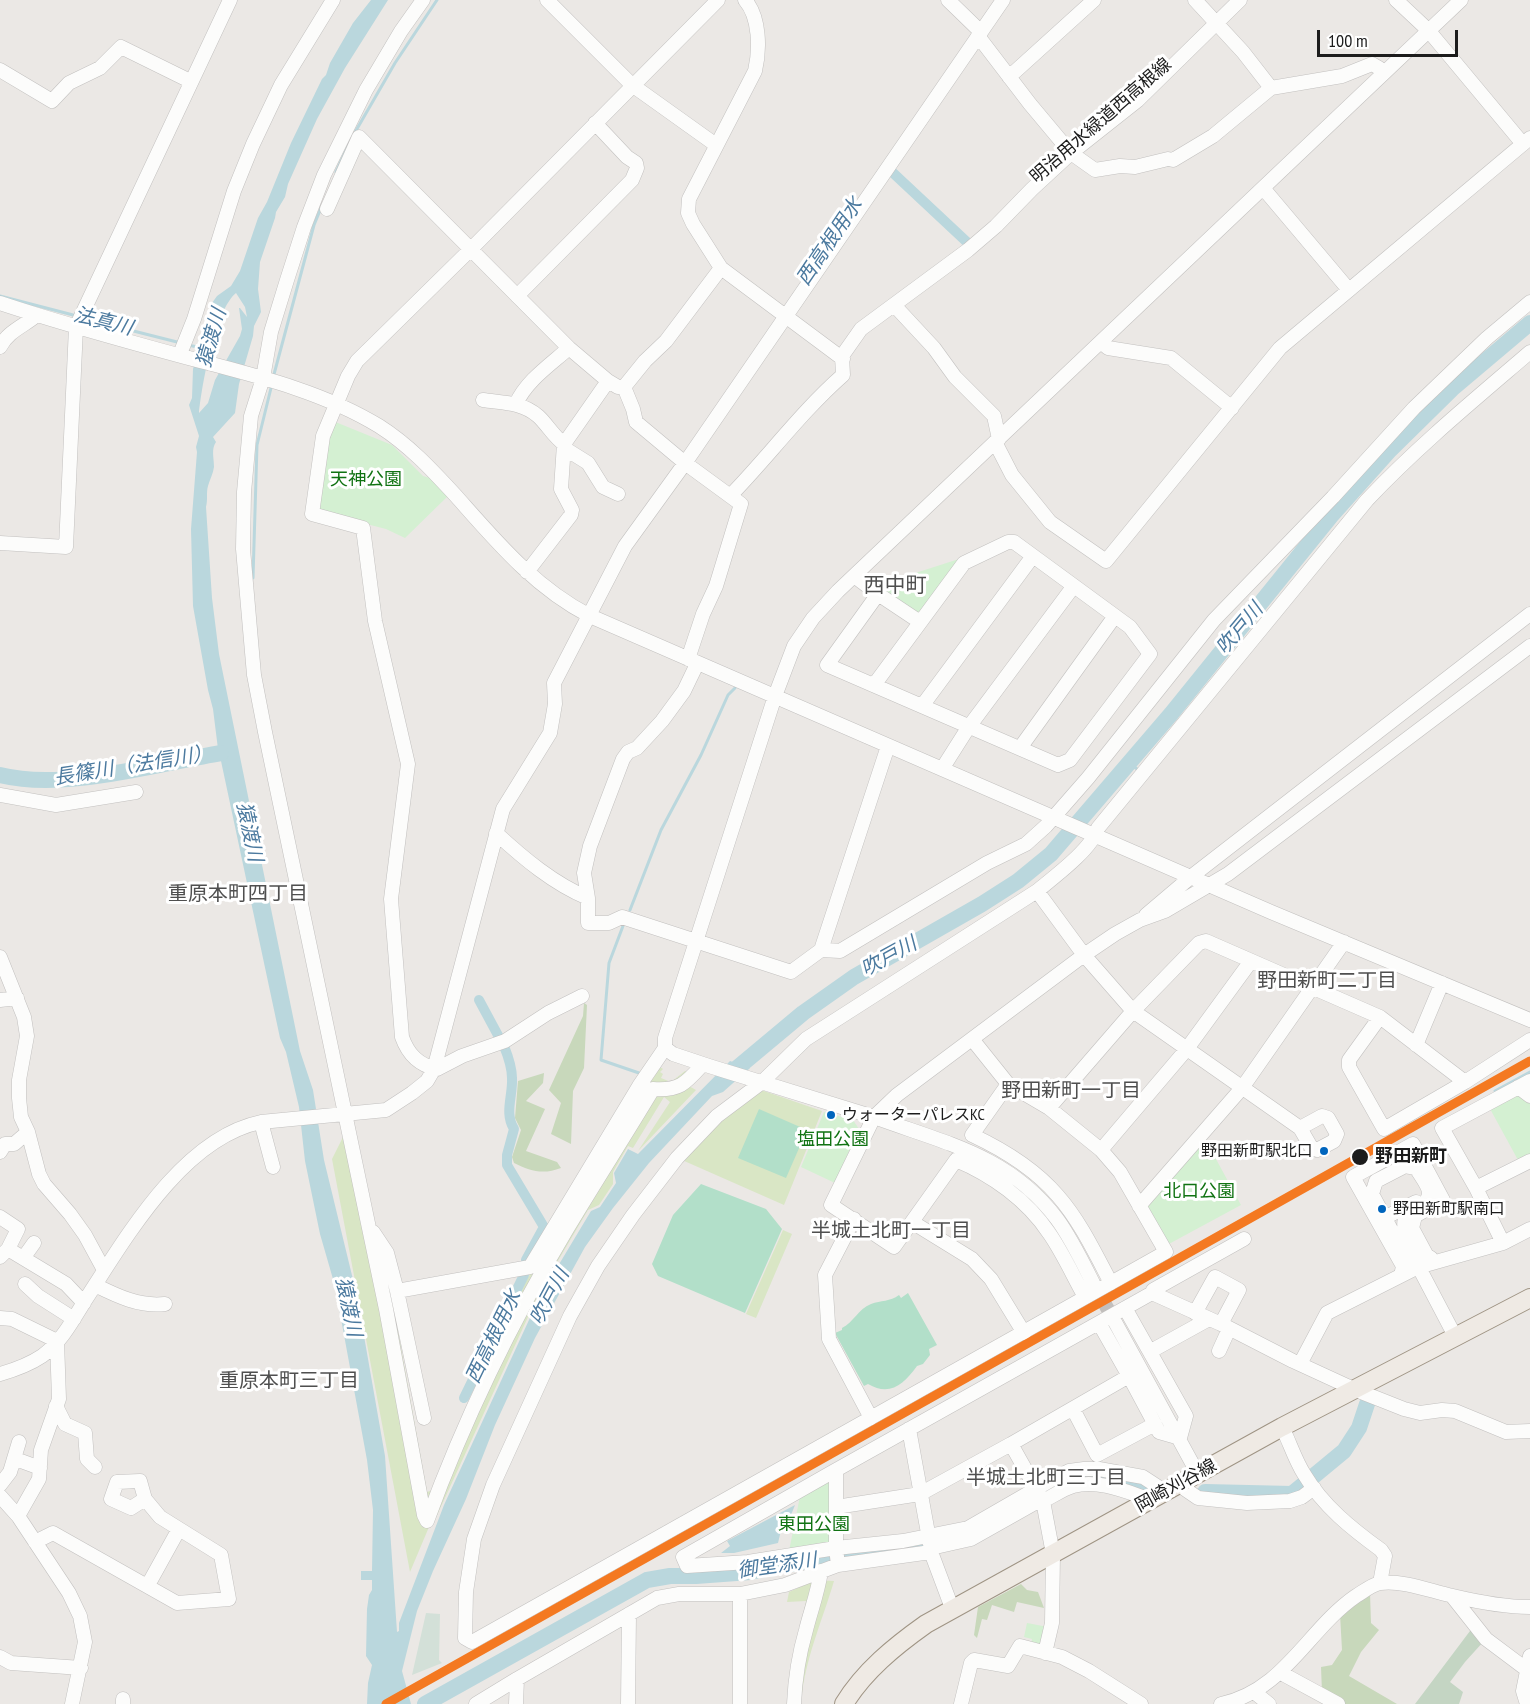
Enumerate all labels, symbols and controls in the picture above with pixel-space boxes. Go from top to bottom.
scale bar [1320,18,1461,56]
text: 100 m [1328,29,1368,52]
street label: 明治用水緑道西高根線 [1026,54,1176,188]
water label: 西高根用水 [792,194,868,290]
water label: 法真川 [71,303,135,341]
water label: 猿渡川 [192,306,232,370]
park label: 天神公園 [330,469,402,491]
district label: 西中町 [864,573,926,599]
water label: 吹戸川 [1212,598,1268,660]
water label: 長篠川（法信川） [52,742,214,790]
water label: 猿渡川 [231,800,267,864]
district label: 重原本町四丁目 [168,882,308,906]
water label: 吹戸川 [857,932,921,982]
district label: 野田新町二丁目 [1257,969,1397,993]
district label: 野田新町一丁目 [1001,1079,1141,1103]
place label: ウォーターパレスKC [842,1105,985,1125]
marker: ウォーターパレスKC [825,1109,837,1121]
park label: 塩田公園 [797,1129,869,1151]
place label: 野田新町駅北口 [1201,1141,1313,1161]
marker: 野田新町駅北口 [1318,1145,1330,1157]
place label: 野田新町 [1375,1146,1447,1168]
marker: 野田新町 [1350,1147,1370,1167]
park label: 北口公園 [1163,1181,1235,1203]
place label: 野田新町駅南口 [1393,1199,1505,1219]
marker: 野田新町駅南口 [1376,1203,1388,1215]
district label: 半城土北町一丁目 [811,1219,971,1243]
water label: 吹戸川 [525,1265,575,1329]
water label: 猿渡川 [330,1275,366,1339]
water label: 西高根用水 [461,1287,527,1387]
district label: 重原本町三丁目 [219,1369,359,1393]
street label: 岡崎刈谷線 [1131,1455,1221,1517]
district label: 半城土北町三丁目 [966,1466,1126,1490]
park label: 東田公園 [778,1514,850,1536]
water label: 御堂添川 [736,1549,818,1583]

